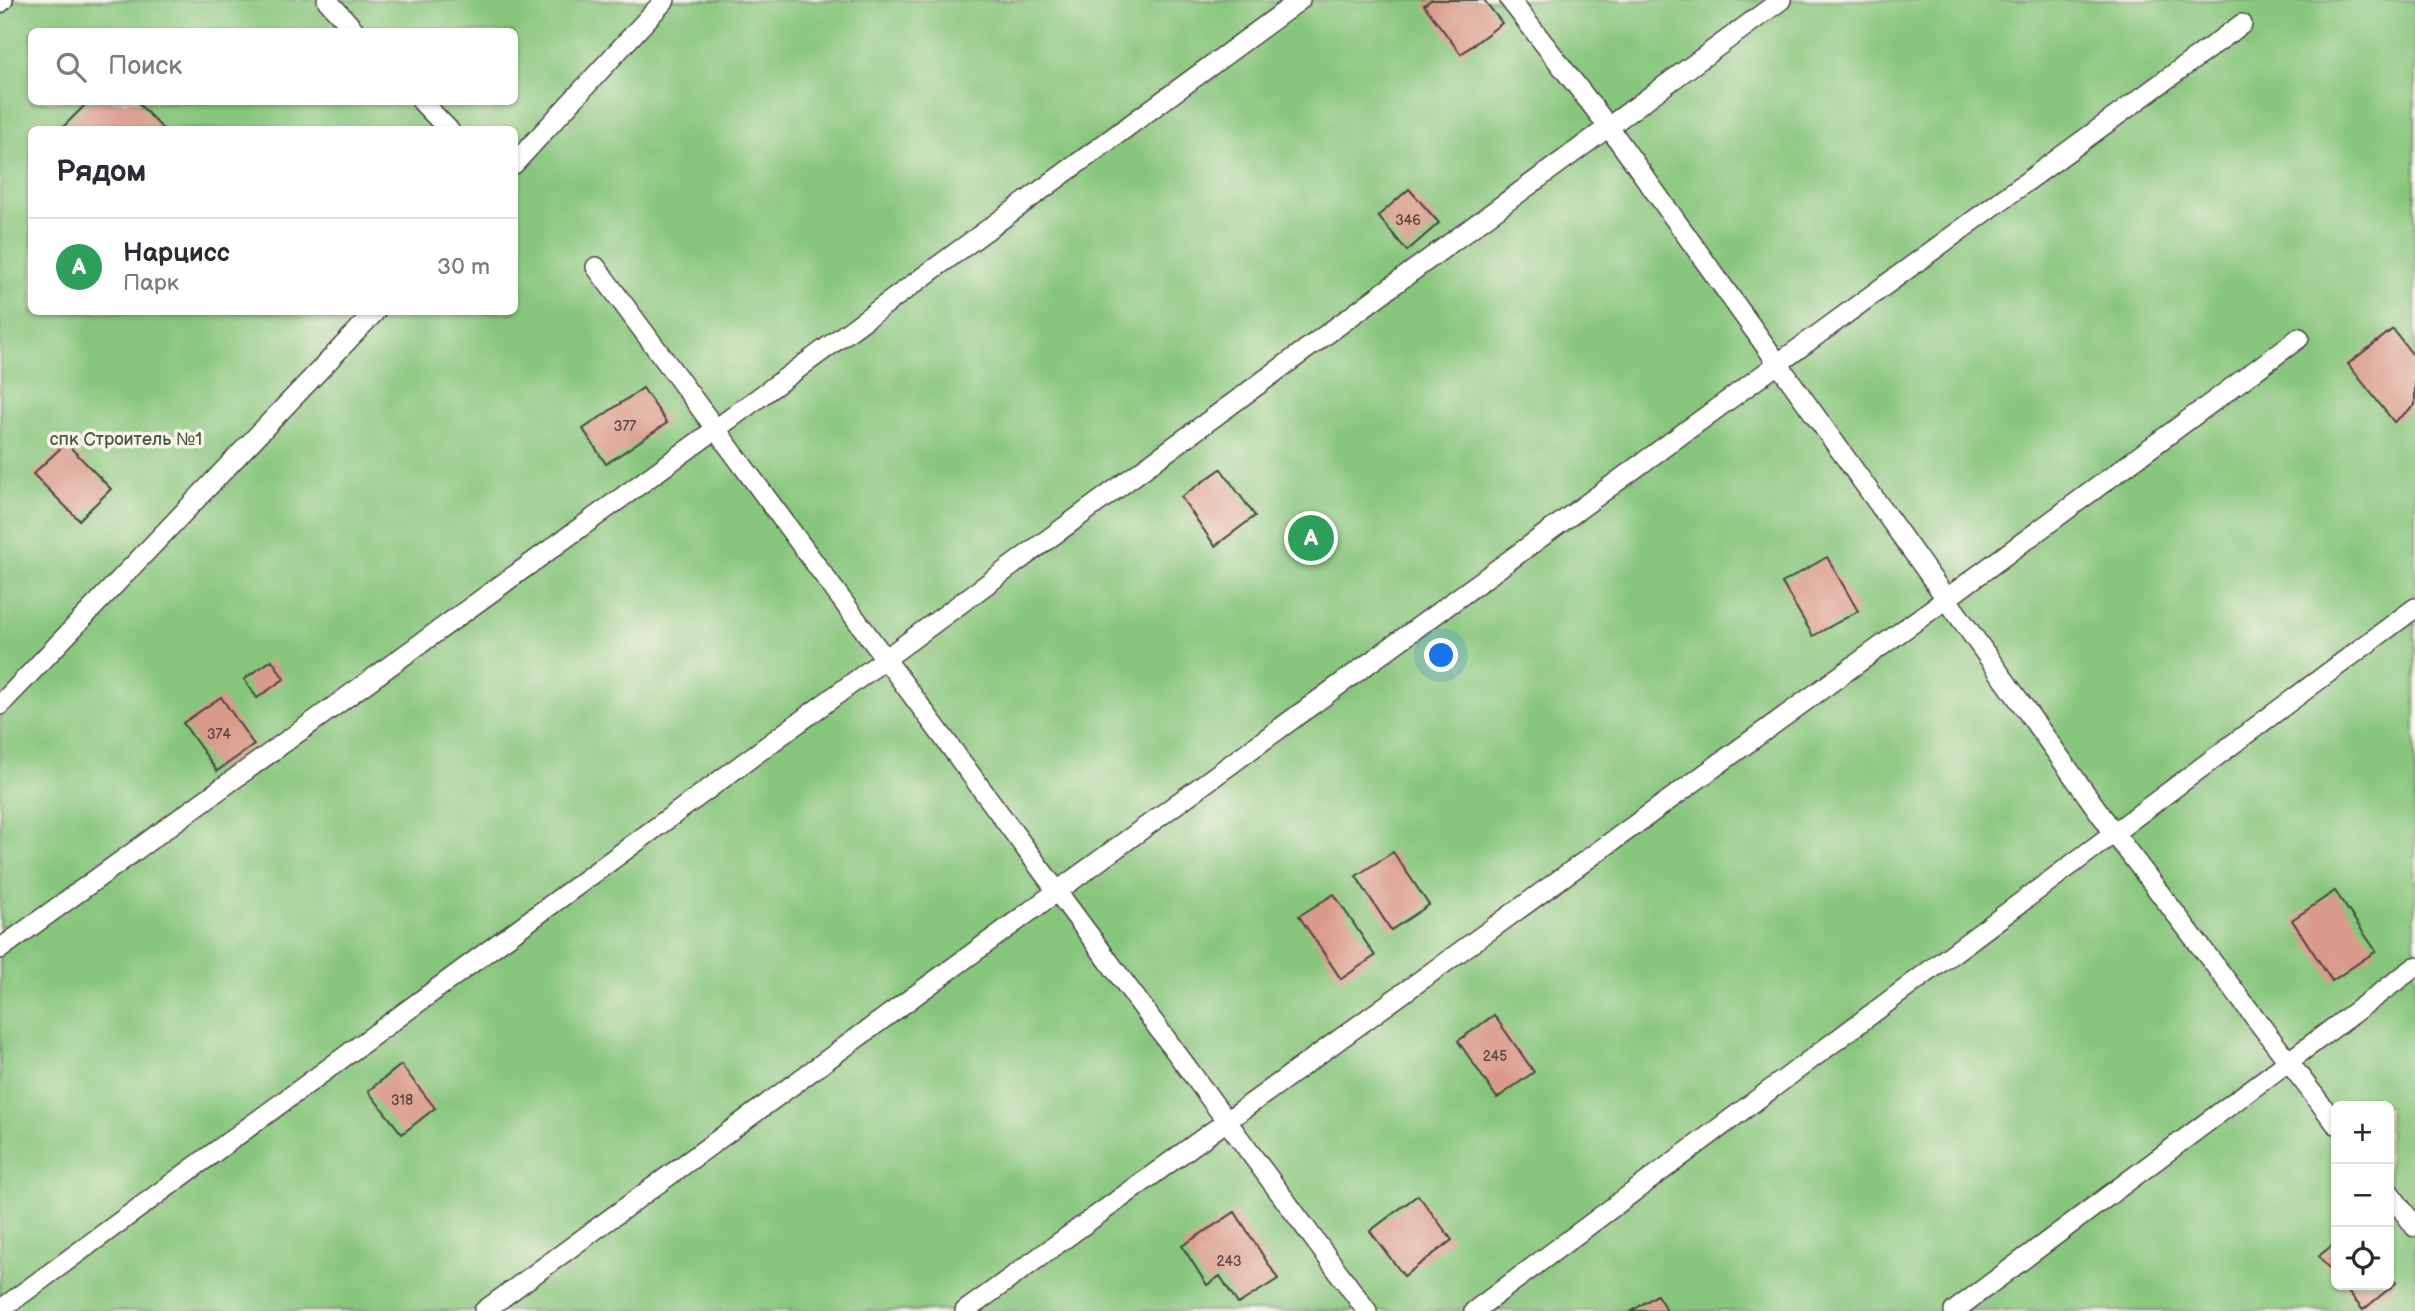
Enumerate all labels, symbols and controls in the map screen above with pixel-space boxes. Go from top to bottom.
search box [28,28,518,105]
icon: search [52,48,90,86]
text: Поиск [108,51,182,82]
text: Рядом [56,154,146,190]
house number: 346 [1395,212,1421,229]
text: Нарцисс [123,238,230,269]
text: A [72,253,86,281]
text: 30 m [437,253,490,281]
text: Парк [123,269,179,297]
house number: 377 [614,418,636,435]
park label: спк Строитель №1 [50,429,202,450]
pin: A [1288,512,1334,564]
your location [1424,638,1458,672]
house number: 374 [207,726,231,743]
house number: 245 [1483,1048,1507,1065]
house number: 318 [391,1092,413,1109]
map controls [2331,1101,2394,1290]
button: + [2331,1101,2394,1164]
button: − [2331,1164,2394,1227]
button: locate [2331,1227,2394,1290]
house number: 243 [1216,1253,1242,1270]

